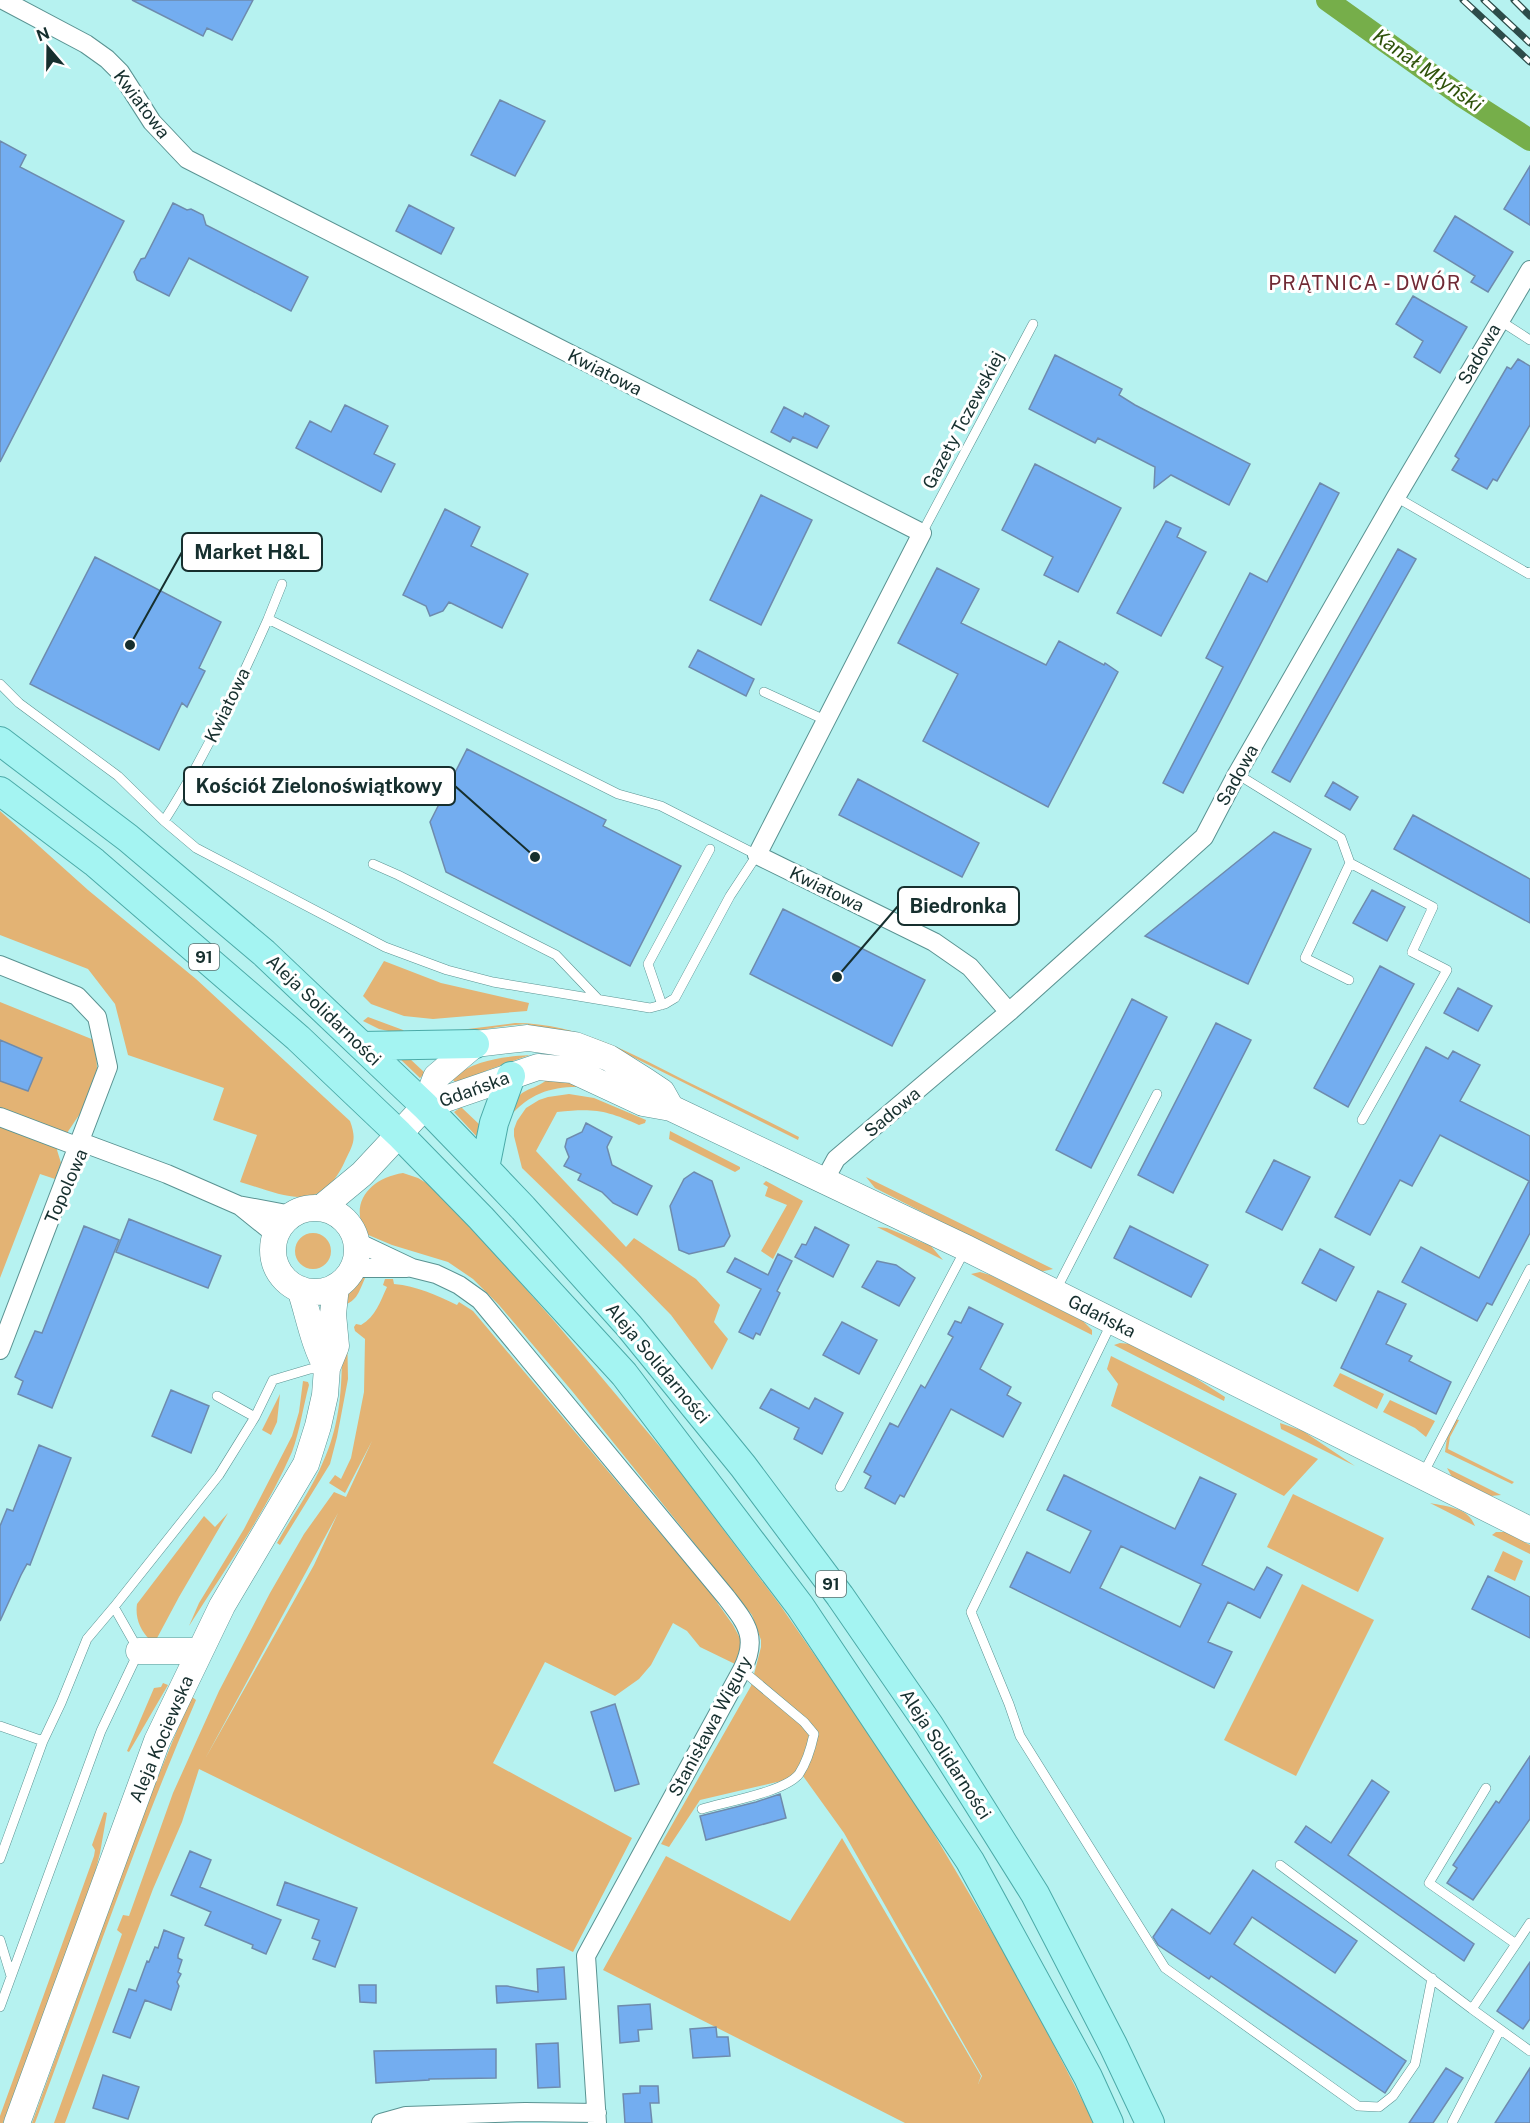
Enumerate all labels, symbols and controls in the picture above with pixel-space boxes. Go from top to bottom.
north arrow [18,18,78,78]
text: N [34,23,52,45]
water label: Kanał Młyński [1369,23,1487,117]
street label: Kwiatowa [109,66,175,142]
district label: PRĄTNICA - DWÓR [1268,270,1462,295]
street label: Sadowa [1453,320,1505,388]
street label: Kwiatowa [565,344,645,400]
street label: Gazety Tczewskiej [918,348,1008,492]
callout: Market H&L [182,533,322,571]
text: Market H&L [194,540,310,564]
street label: Kwiatowa [200,664,254,746]
street label: Sadowa [1212,741,1262,809]
callout: Kościół Zielonoświątkowy [184,767,455,805]
text: Kościół Zielonoświątkowy [196,774,442,798]
street label: Kwiatowa [786,862,868,916]
callout: Biedronka [898,887,1019,925]
text: Biedronka [910,894,1006,918]
road number: 91 [189,944,219,970]
street label: Aleja Solidarności [263,950,385,1070]
street label: Gdańska [436,1067,512,1111]
street label: Sadowa [860,1083,924,1141]
street label: Topolowa [40,1145,92,1227]
street label: Gdańska [1065,1290,1139,1342]
street label: Aleja Solidarności [602,1299,714,1427]
road number: 91 [816,1571,846,1597]
street label: Stanisława Wigury [664,1652,756,1800]
street label: Aleja Kociewska [125,1672,197,1806]
street label: Aleja Solidarności [896,1685,996,1823]

